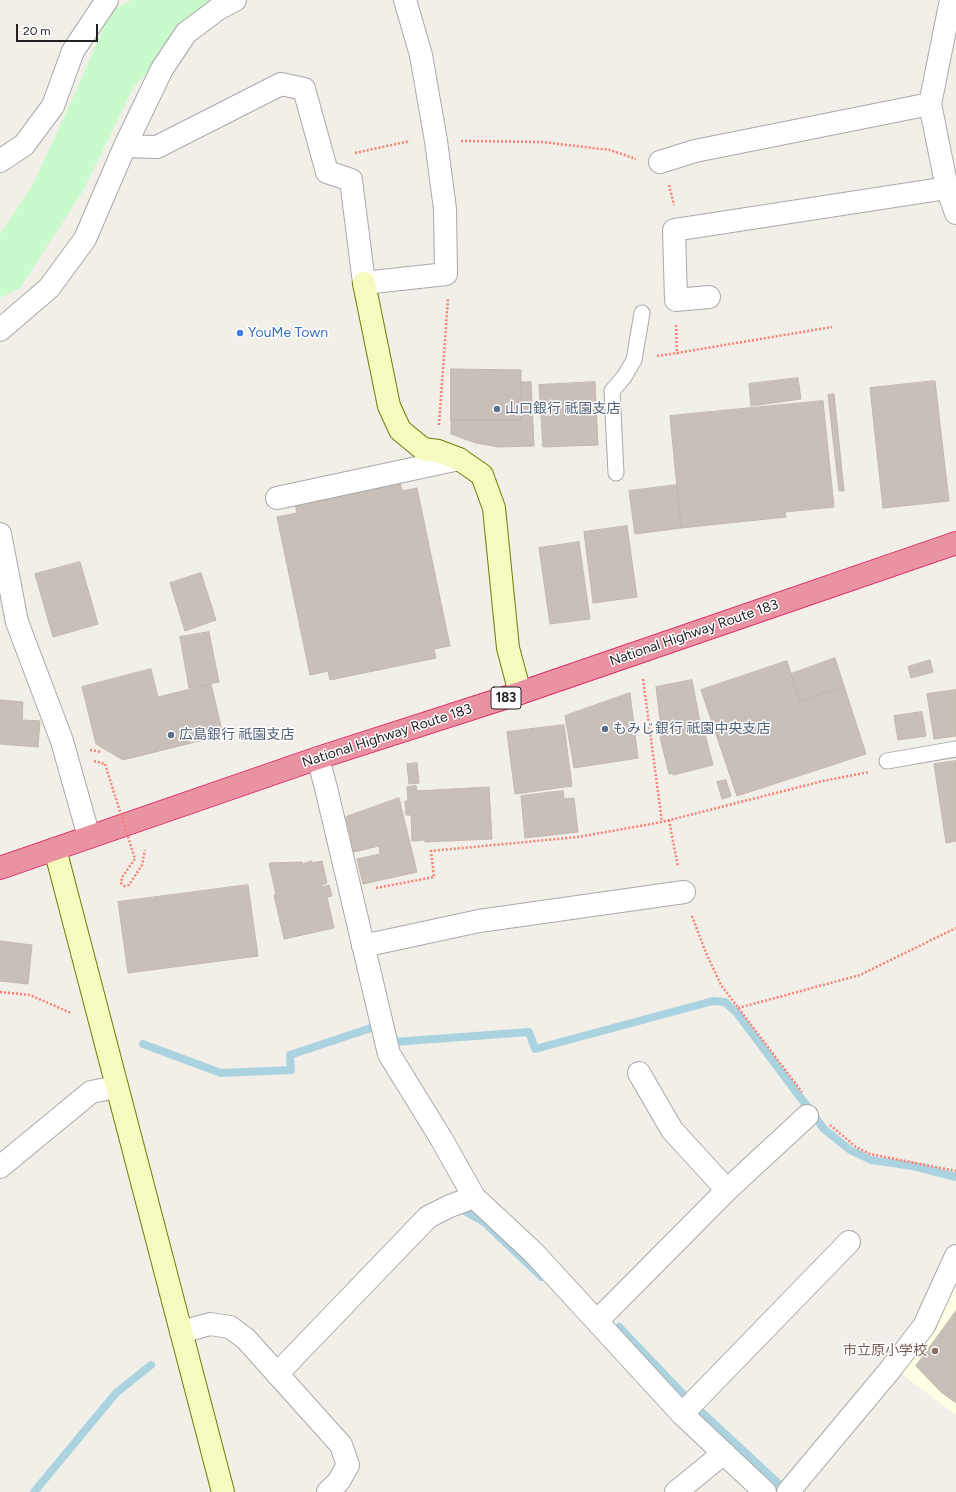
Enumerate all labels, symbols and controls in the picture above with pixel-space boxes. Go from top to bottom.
scale bar [18,16,100,42]
text: 20 m [23,24,51,38]
place label: YouMe Town [248,325,328,341]
marker: YouMe Town [235,328,245,338]
place label: 山口銀行 祇園支店 [505,401,620,417]
marker: 山口銀行 祇園支店 [492,404,502,414]
street label: National Highway Route 183 [607,596,781,670]
road number: 183 [491,687,521,709]
street label: National Highway Route 183 [300,701,474,771]
place label: もみじ銀行 祇園中央支店 [613,721,770,737]
marker: もみじ銀行 祇園中央支店 [600,724,610,734]
place label: 広島銀行 祇園支店 [179,727,294,743]
marker: 広島銀行 祇園支店 [166,730,176,740]
place label: 市立原小学校 [843,1343,927,1359]
marker: 市立原小学校 [930,1346,940,1356]

